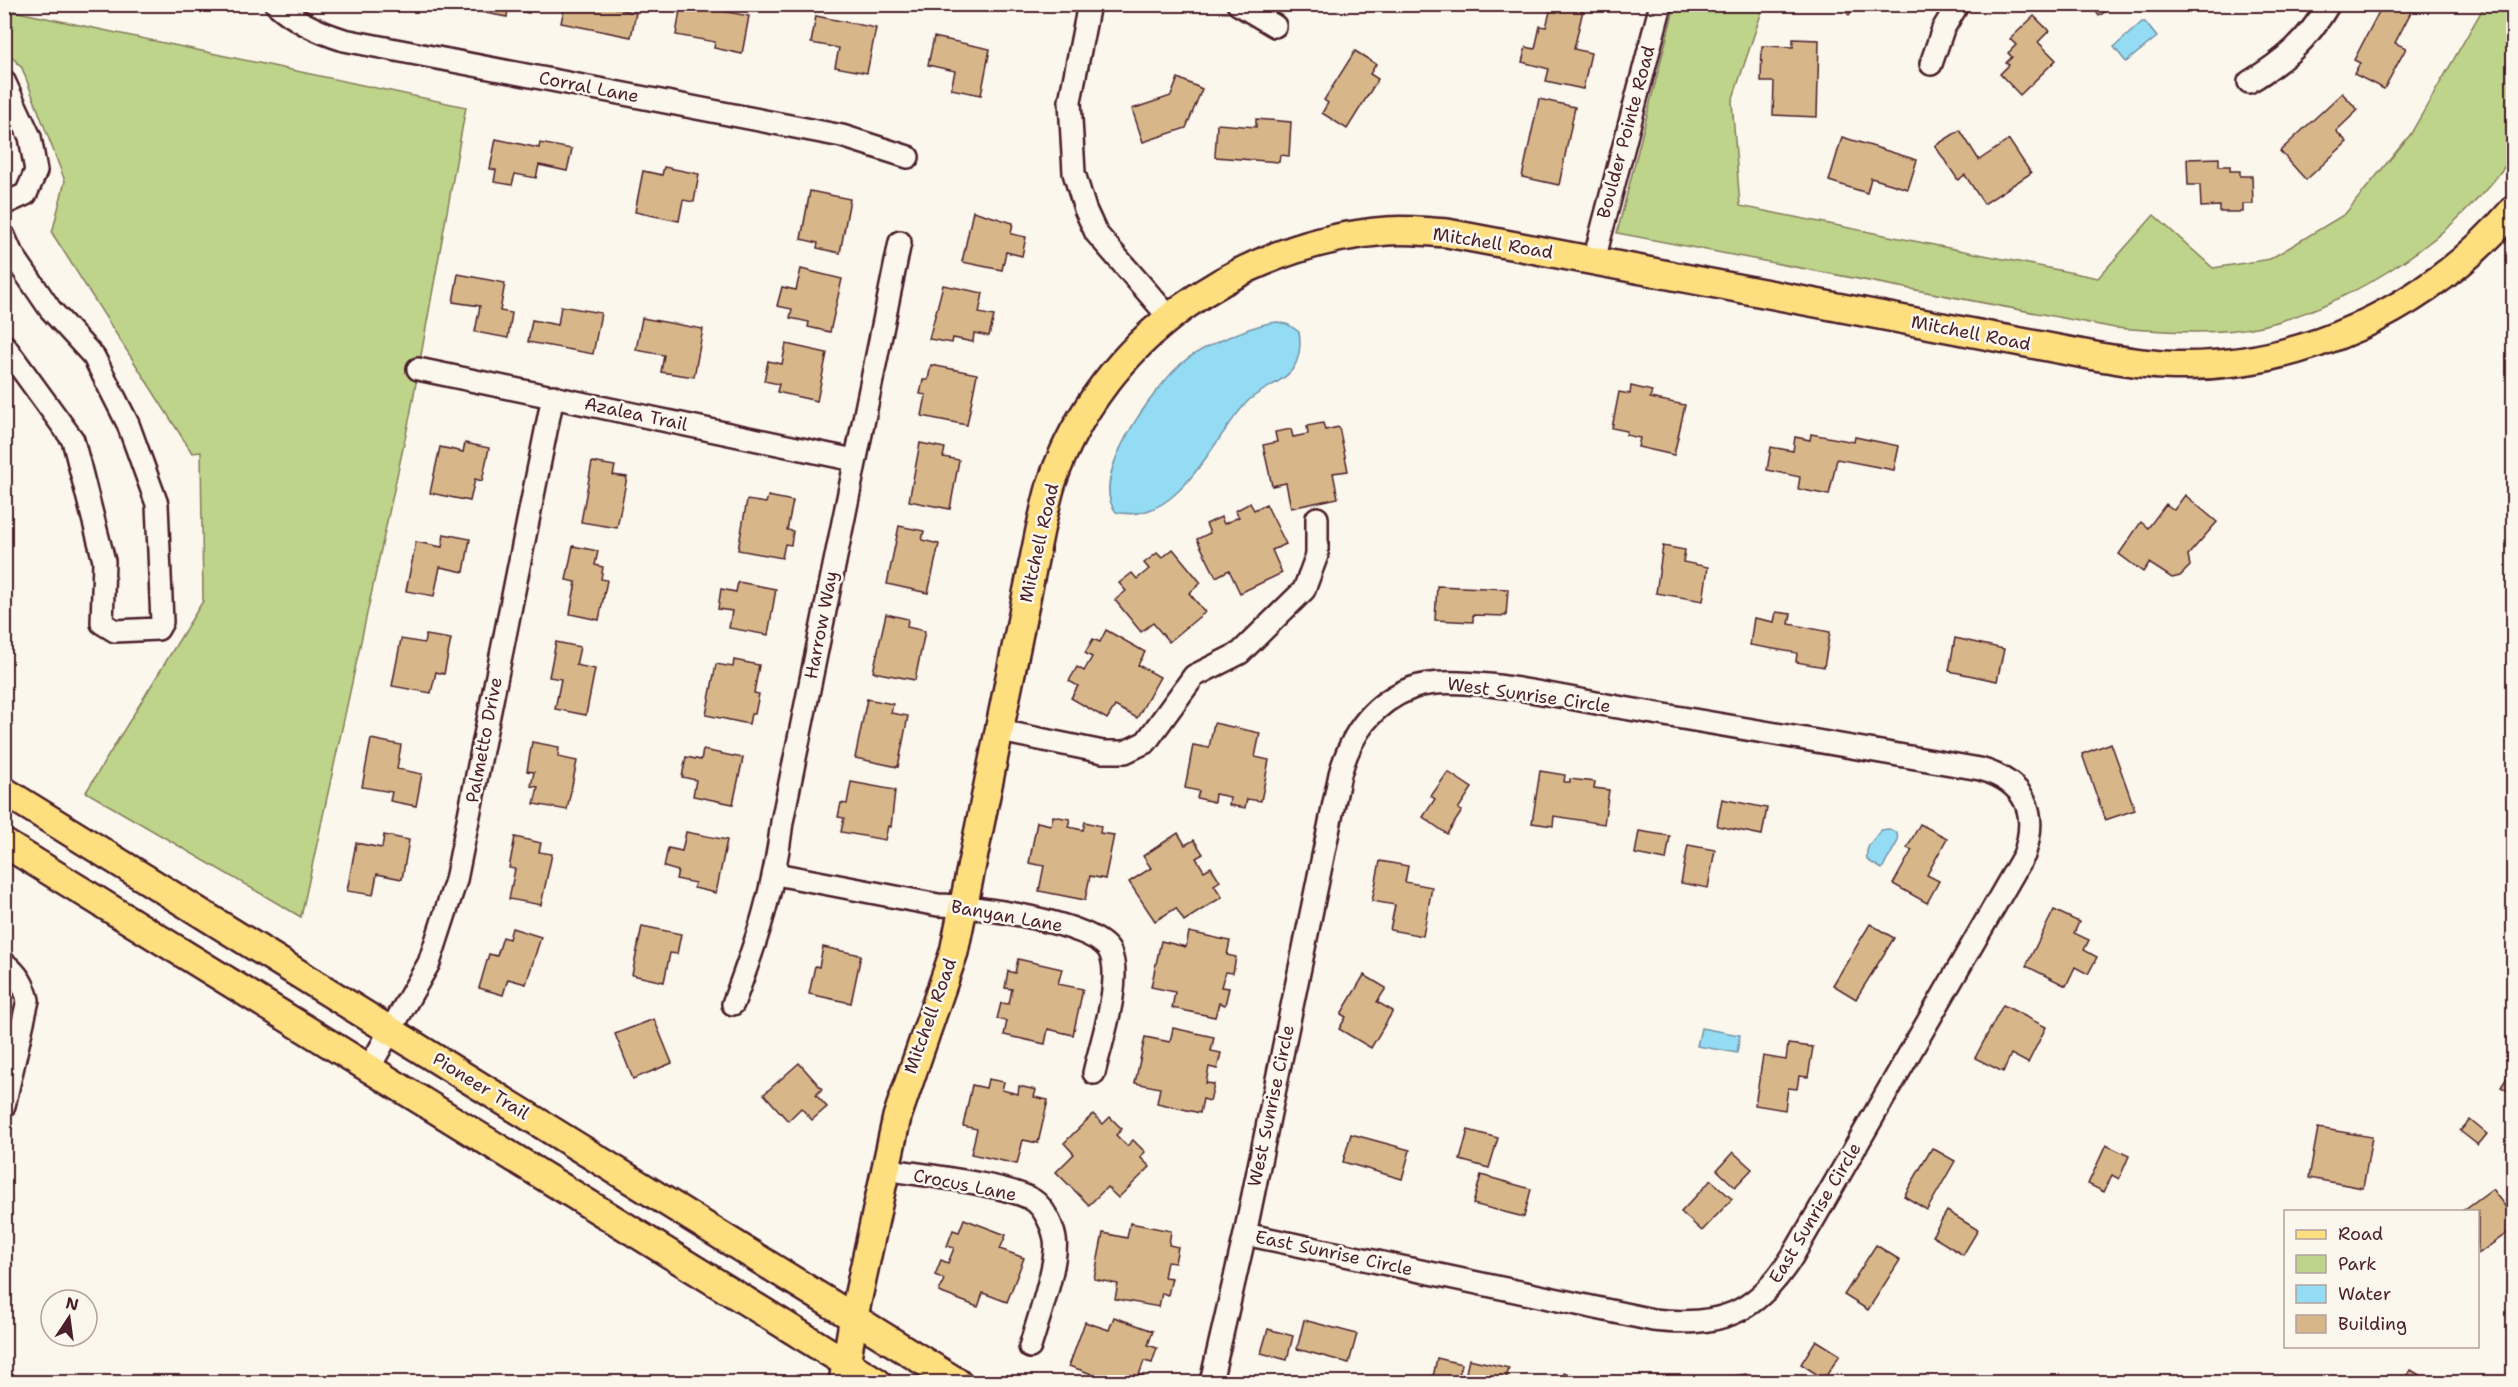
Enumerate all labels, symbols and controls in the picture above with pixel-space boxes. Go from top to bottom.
street label: Boulder Pointe Road [1591,43,1661,221]
street label: Corral Lane [537,66,641,108]
street label: Mitchell Road [1431,222,1555,264]
street label: Mitchell Road [1909,310,2033,356]
street label: Azalea Trail [582,391,690,437]
street label: Mitchell Road [1014,481,1064,605]
street label: Harrow Way [799,569,843,681]
street label: West Sunrise Circle [1446,672,1612,718]
street label: Palmetto Drive [460,675,508,805]
street label: Banyan Lane [949,894,1065,938]
street label: Mitchell Road [898,955,962,1077]
street label: West Sunrise Circle [1242,1023,1300,1189]
street label: Pioneer Trail [428,1047,534,1126]
street label: East Sunrise Circle [1763,1138,1867,1288]
street label: Crocus Lane [911,1163,1019,1207]
legend [2284,1210,2479,1348]
text: Road [2338,1222,2383,1246]
street label: East Sunrise Circle [1253,1225,1415,1281]
text: Park [2338,1252,2377,1276]
text: Water [2338,1282,2391,1306]
north arrow [39,1288,99,1348]
text: N [64,1292,81,1316]
text: Building [2338,1312,2407,1336]

